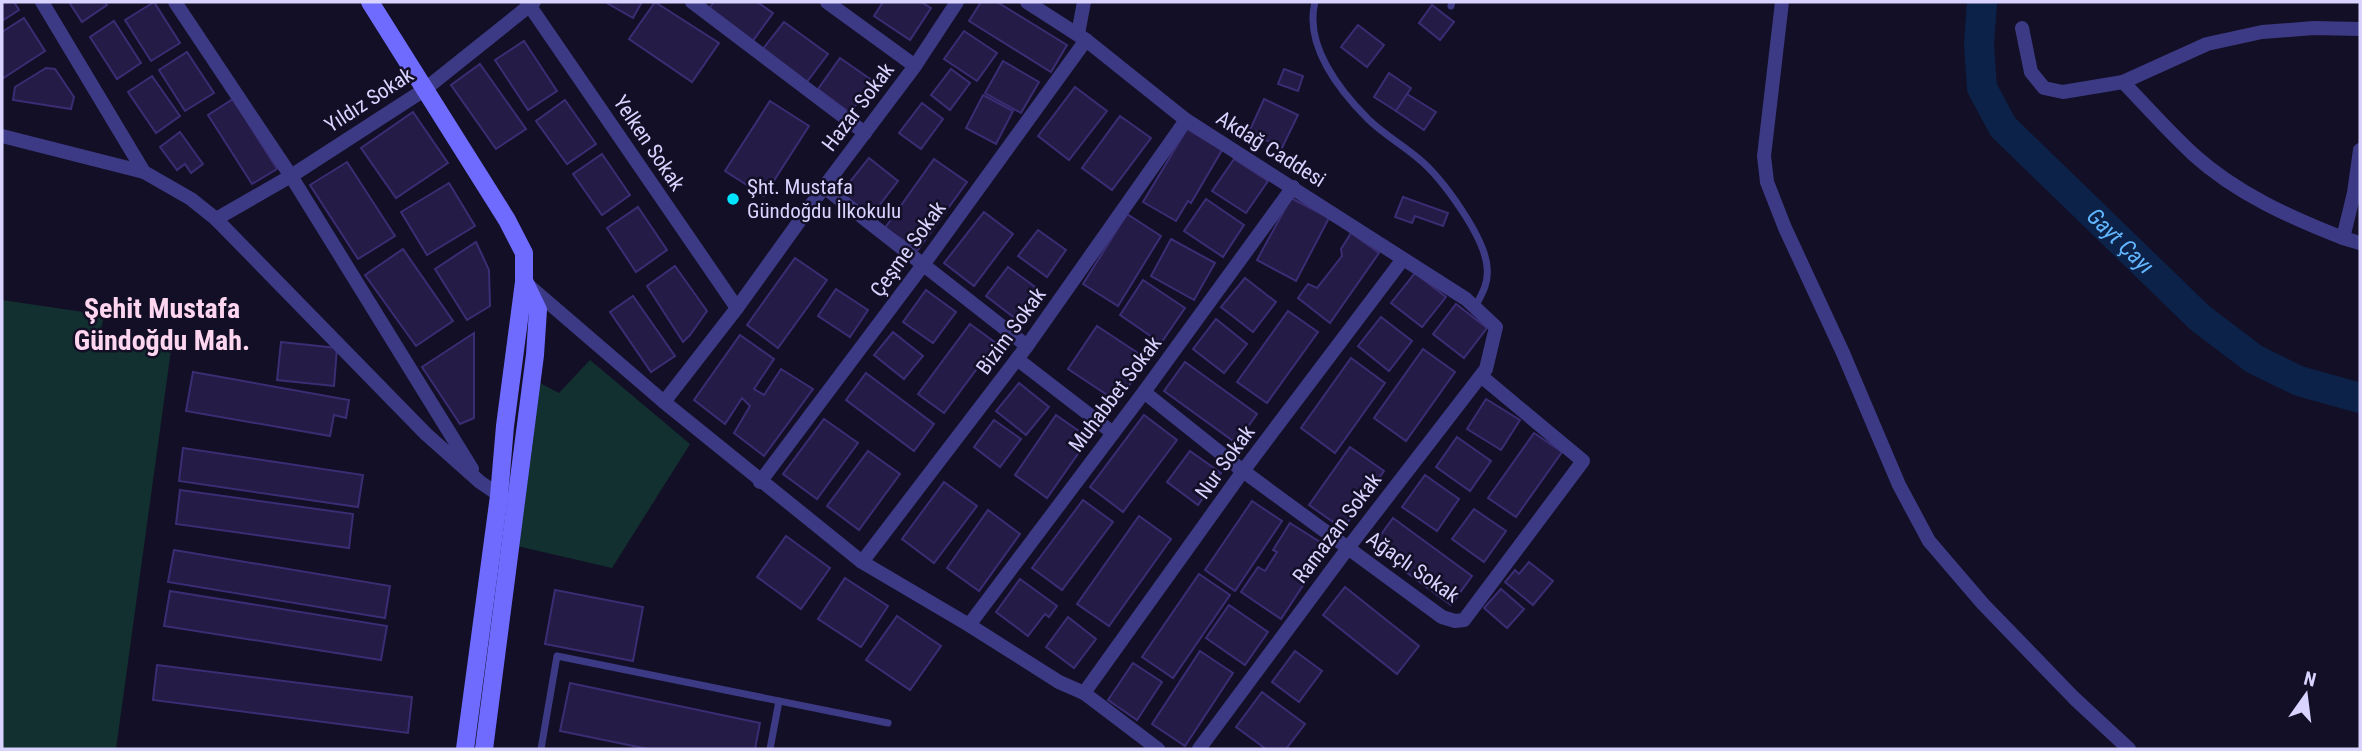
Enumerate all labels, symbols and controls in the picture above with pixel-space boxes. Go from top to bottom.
street label: Hazar Sokak [817,58,899,156]
street label: Yıldız Sokak [320,62,418,137]
street label: Yelken Sokak [608,91,690,196]
street label: Akdağ Caddesi [1212,106,1330,192]
place label: Şht. Mustafa Gündoğdu İlkokulu [747,175,901,223]
marker: Şht. Mustafa Gündoğdu İlkokulu [725,191,741,207]
street label: Çeşme Sokak [865,196,951,301]
water label: Gayt Çayı [2081,202,2159,279]
street label: Bizim Sokak [971,283,1051,379]
district label: Şehit Mustafa Gündoğdu Mah. [74,292,250,357]
street label: Muhabbet Sokak [1064,331,1166,456]
street label: Nur Sokak [1190,420,1260,503]
street label: Ramazan Sokak [1288,468,1387,588]
street label: Ağaçlı Sokak [1362,526,1464,608]
north arrow [2271,660,2341,730]
text: N [2302,666,2318,692]

